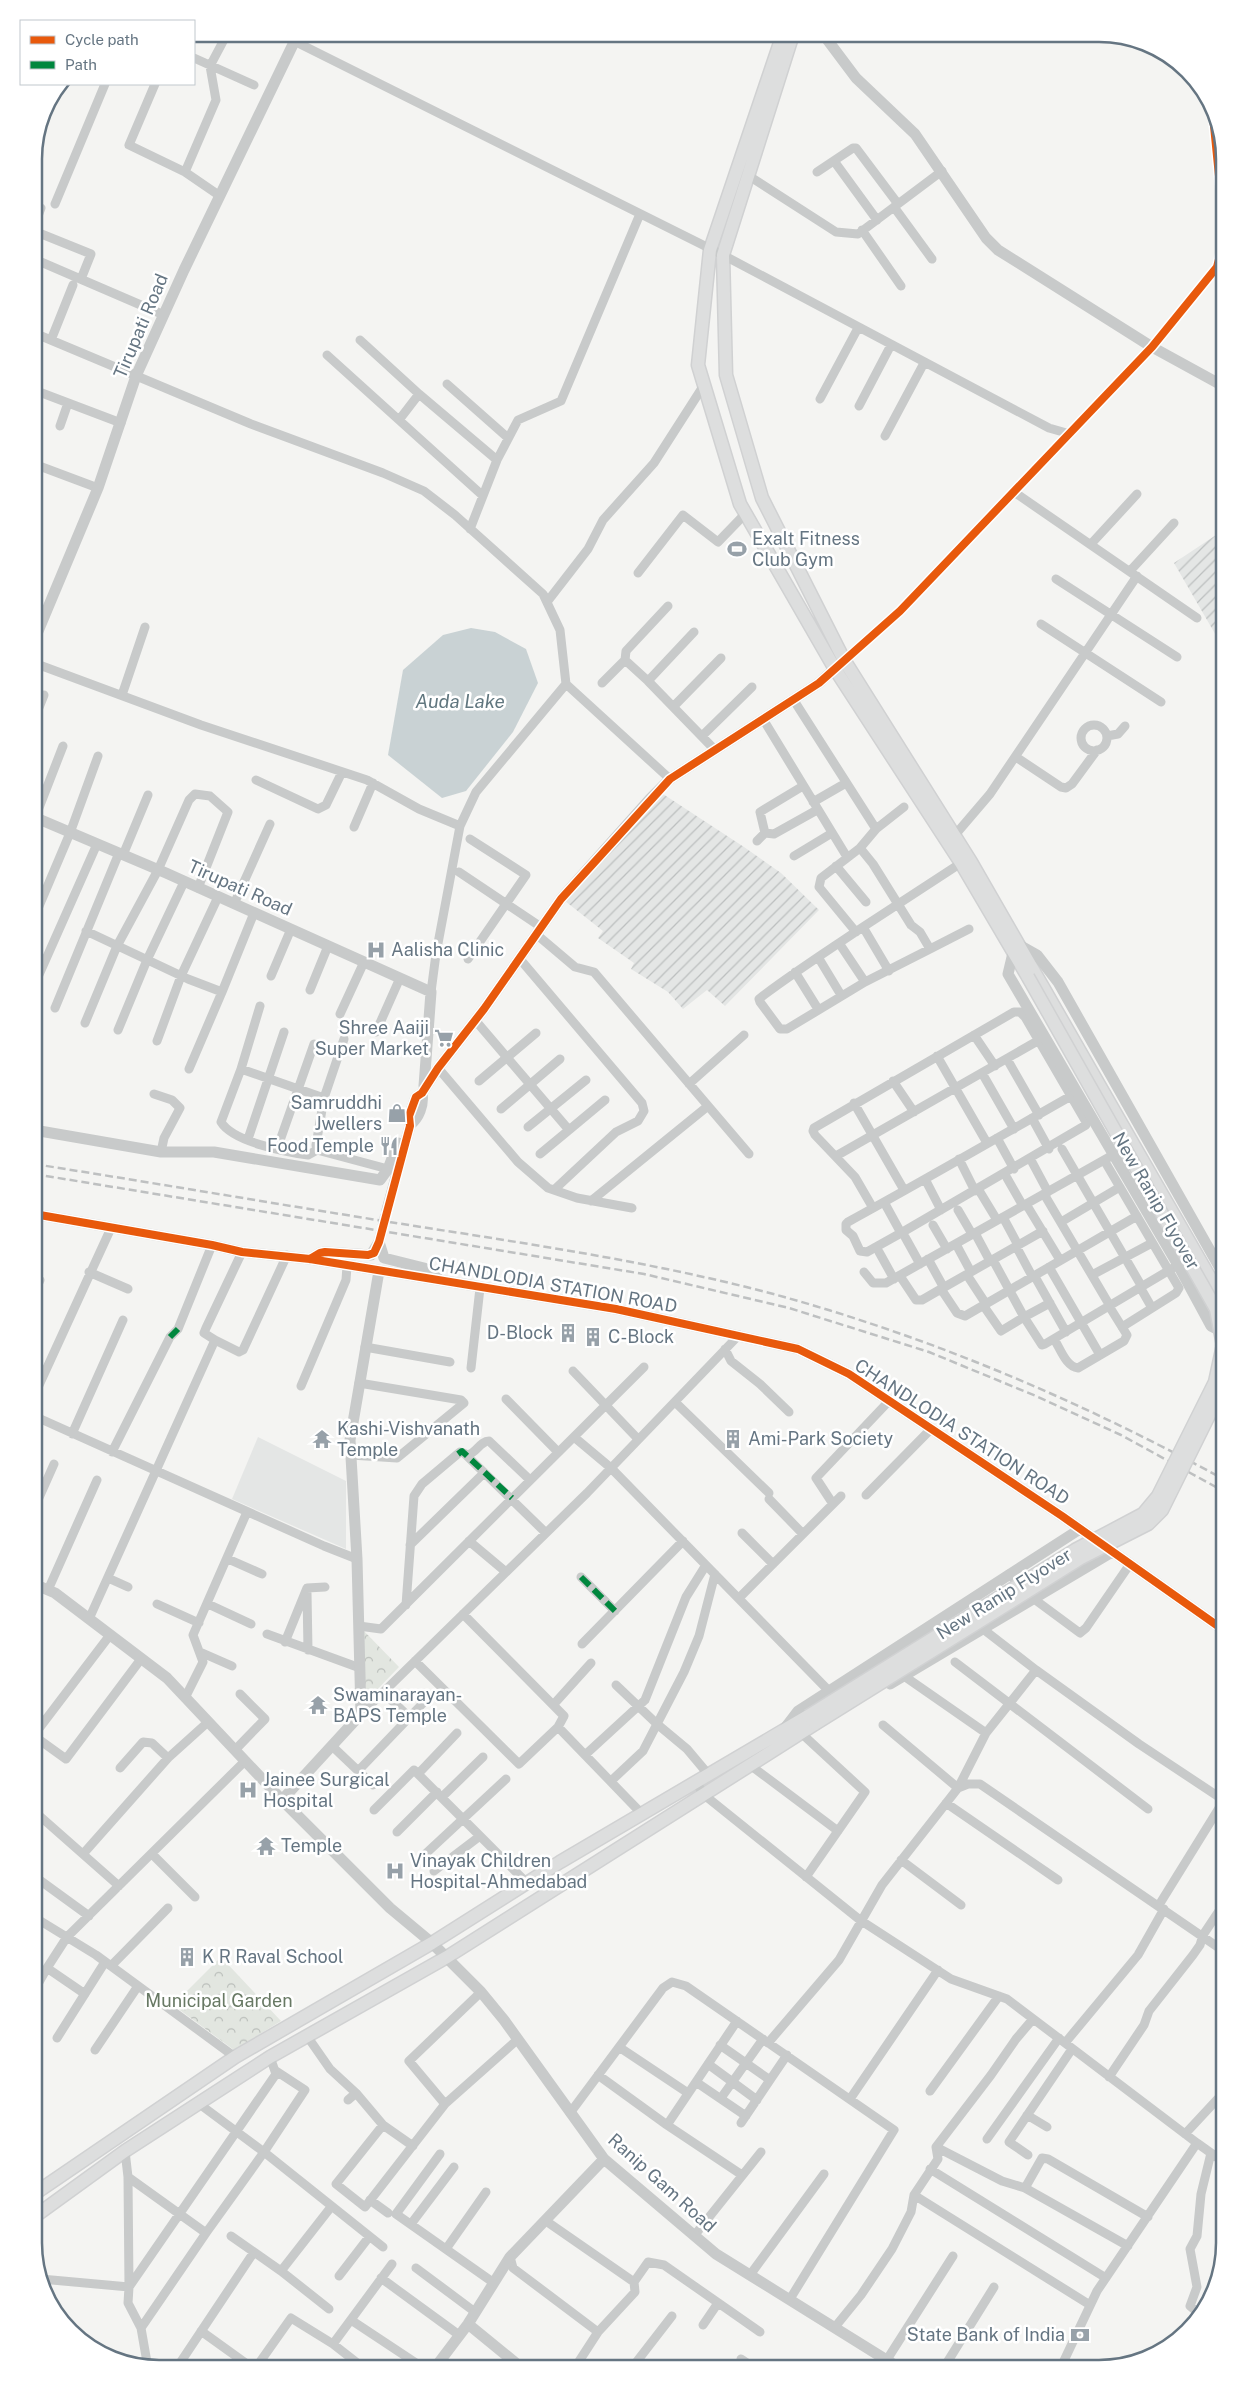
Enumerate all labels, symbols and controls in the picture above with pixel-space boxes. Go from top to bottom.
legend [20,20,195,85]
text: Cycle path [65,31,139,48]
text: Path [65,56,97,73]
street label: Tirupati Road [109,270,172,381]
place label: Exalt Fitness Club Gym [752,528,860,570]
sports icon: Exalt Fitness Club Gym [726,538,748,560]
water label: Auda Lake [415,690,505,712]
street label: Tirupati Road [185,855,295,920]
hospital icon: Aalisha Clinic [365,939,387,961]
place label: Aalisha Clinic [391,939,504,960]
place label: Shree Aaiji Super Market [315,1017,429,1059]
supermarket icon: Shree Aaiji Super Market [433,1027,455,1049]
place label: Samruddhi Jwellers [291,1092,382,1134]
shop icon: Samruddhi Jwellers [386,1102,408,1124]
street label: New Ranip Flyover [1109,1128,1204,1273]
place label: Food Temple [267,1135,374,1156]
restaurant icon: Food Temple [378,1135,400,1157]
street label: CHANDLODIA STATION ROAD [427,1252,679,1317]
place label: D-Block [487,1322,553,1343]
building icon: D-Block [557,1322,579,1344]
building icon: C-Block [582,1326,604,1348]
place label: C-Block [608,1326,674,1347]
street label: CHANDLODIA STATION ROAD [851,1354,1074,1509]
place label: Kashi-Vishvanath Temple [337,1418,480,1460]
temple icon: Kashi-Vishvanath Temple [311,1428,333,1450]
building icon: Ami-Park Society [722,1428,744,1450]
place label: Ami-Park Society [748,1428,893,1449]
street label: New Ranip Flyover [932,1544,1075,1644]
place label: Swaminarayan- BAPS Temple [333,1684,462,1726]
temple icon: Swaminarayan- BAPS Temple [307,1694,329,1716]
place label: Jainee Surgical Hospital [263,1769,390,1811]
hospital icon: Jainee Surgical Hospital [237,1779,259,1801]
temple icon: Temple [255,1835,277,1857]
place label: Temple [281,1835,342,1856]
place label: Vinayak Children Hospital-Ahmedabad [410,1850,587,1892]
hospital icon: Vinayak Children Hospital-Ahmedabad [384,1860,406,1882]
building icon: K R Raval School [176,1946,198,1968]
place label: K R Raval School [202,1946,343,1967]
park label: Municipal Garden [145,1990,293,2011]
street label: Ranip Gam Road [604,2129,720,2236]
place label: State Bank of India [907,2324,1065,2345]
bank icon: State Bank of India [1069,2324,1091,2346]

